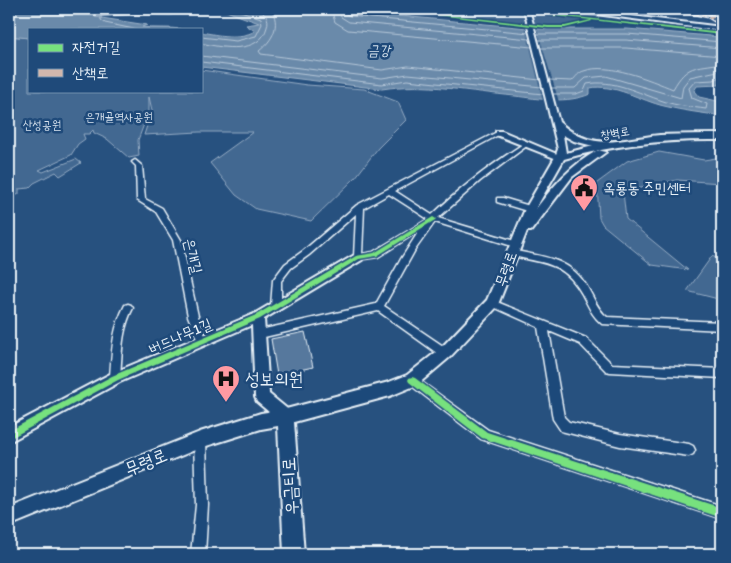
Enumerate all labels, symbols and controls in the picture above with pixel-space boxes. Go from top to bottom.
legend [28,28,202,92]
text: 자전거길 [72,38,120,56]
water label: 금강 [368,42,392,59]
text: 산책로 [72,64,108,82]
park label: 은개골역사공원 [85,110,153,124]
park label: 산성공원 [23,118,61,132]
street label: 창벽로 [600,124,630,142]
public building icon: 옥룡동 주민센터 [569,173,599,212]
place label: 옥룡동 주민센터 [603,179,691,197]
street label: 은개길 [180,236,206,276]
street label: 무령로 [491,249,521,289]
street label: 버드나무1길 [146,315,214,357]
hospital icon: 성보의원 [211,364,241,403]
place label: 성보의원 [245,368,303,390]
street label: 무령로 [122,444,170,480]
street label: 우금티로 [277,456,303,516]

